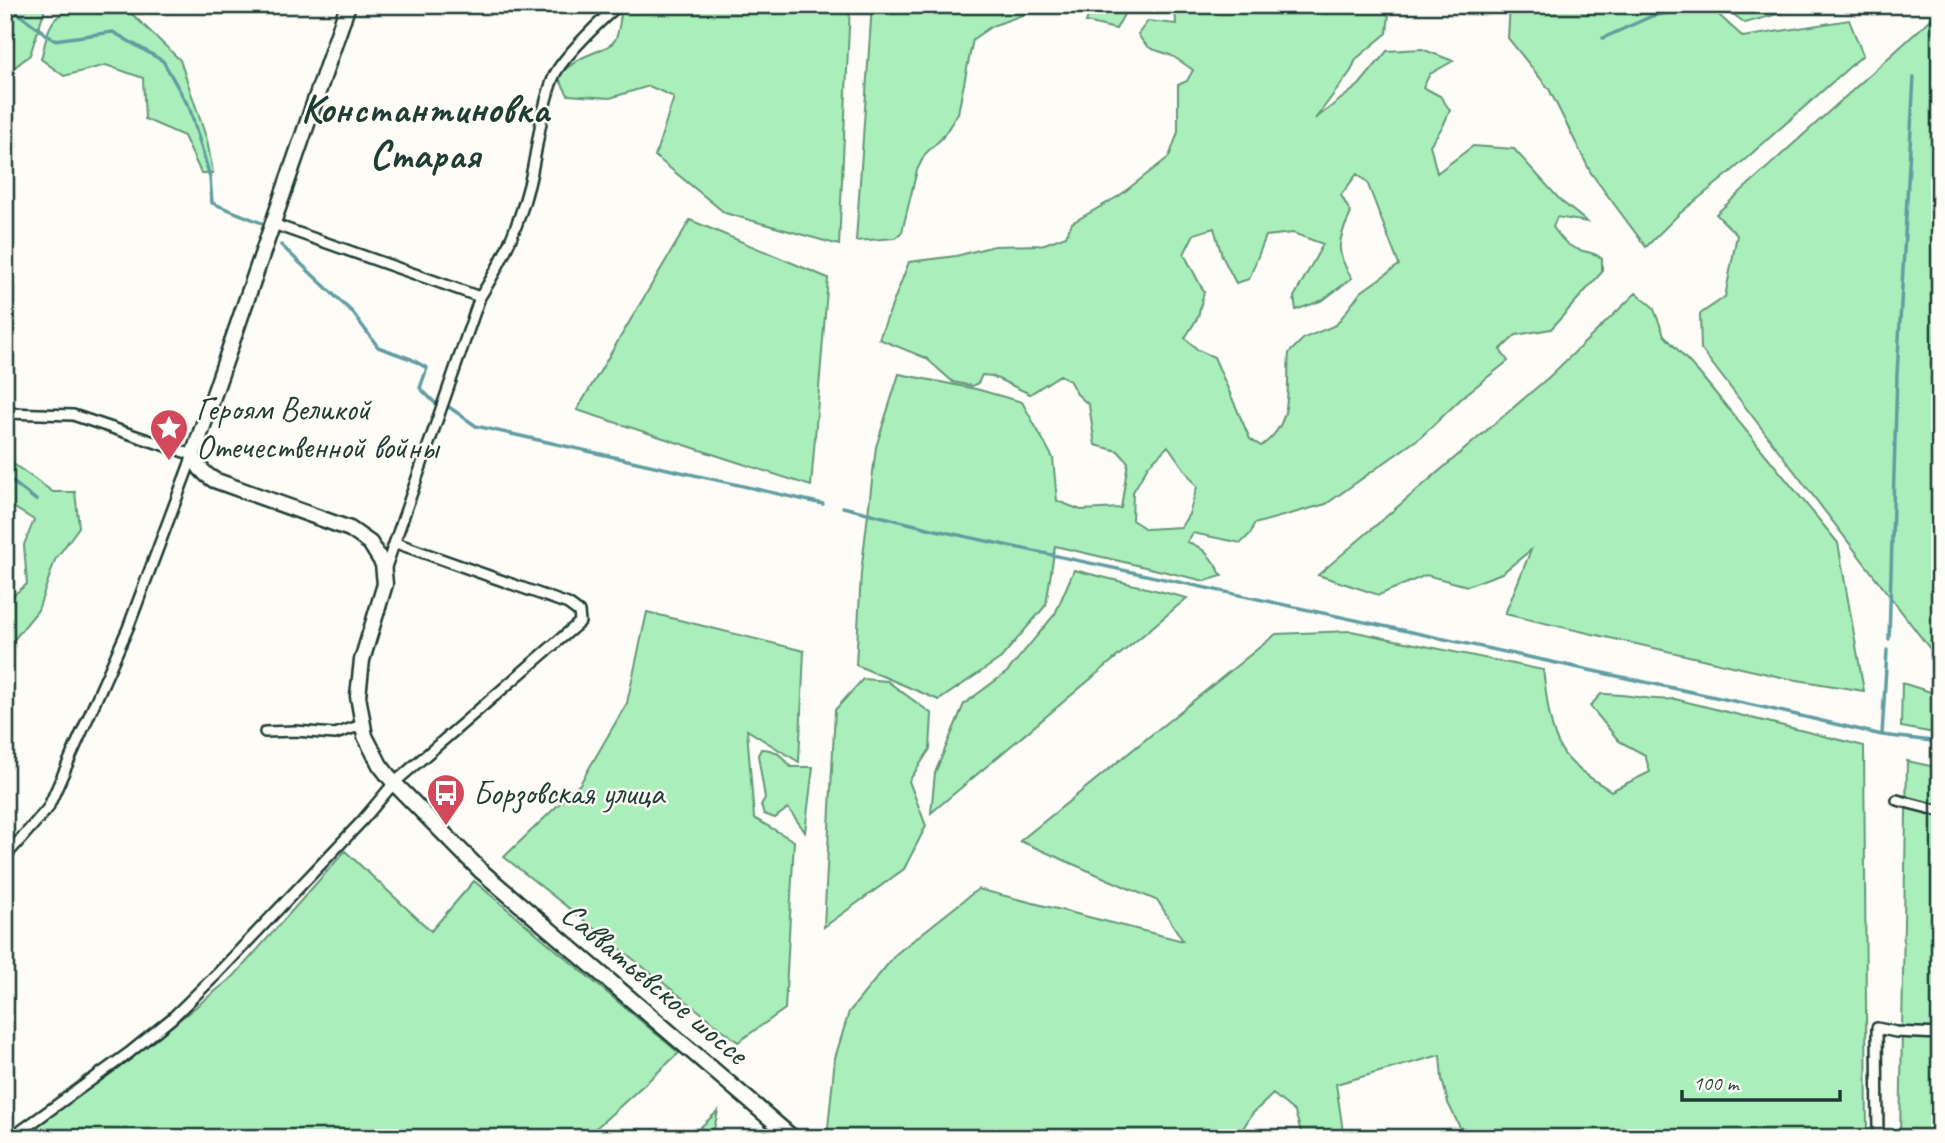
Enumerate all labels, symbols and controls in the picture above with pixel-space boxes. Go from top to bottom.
district label: Константиновка Старая [301,84,551,180]
place label: Героям Великой Отечественной войны [196,388,441,468]
place icon: Героям Великой Отечественной войны [148,407,190,462]
bus stop icon: Борзовская улица [425,772,467,827]
place label: Борзовская улица [473,772,667,814]
street label: Савватьевское шоссе [553,893,759,1075]
scale bar [1682,1059,1840,1103]
text: 100 m [1693,1070,1740,1096]

